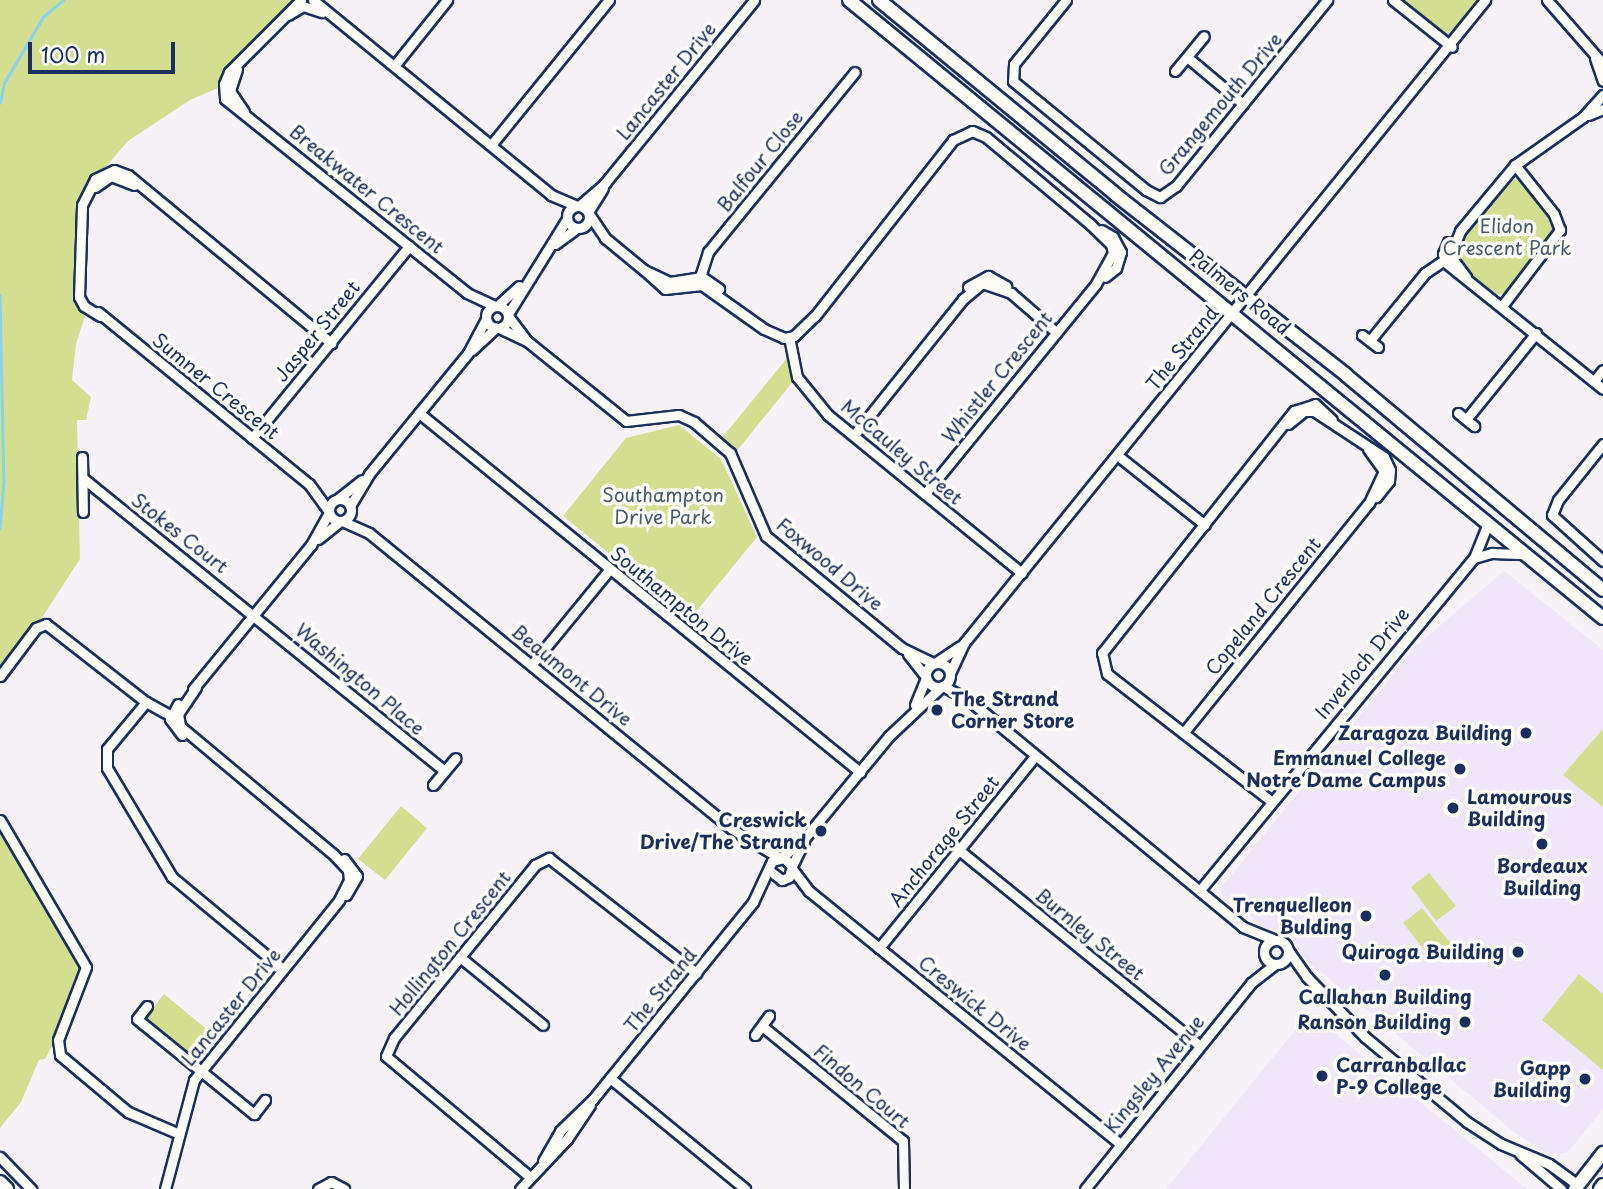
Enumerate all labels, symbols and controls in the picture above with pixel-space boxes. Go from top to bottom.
street label: Lancaster Drive [611,17,721,145]
scale bar [32,28,178,72]
street label: Grangemouth Drive [1153,28,1287,180]
text: 100 m [41,38,105,70]
street label: Balfour Close [712,106,808,216]
street label: Breakwater Crescent [285,120,449,258]
park label: Elidon Crescent Park [1443,215,1571,259]
street label: Palmers Road [1185,244,1295,340]
street label: Jasper Street [269,276,365,386]
street label: The Strand [1141,301,1223,395]
street label: Whistler Crescent [937,306,1057,448]
street label: Sumner Crescent [148,328,284,444]
street label: McCauley Street [836,394,968,510]
park label: Southampton Drive Park [602,484,724,528]
street label: Stokes Court [126,488,234,578]
street label: Foxwood Drive [772,513,888,615]
street label: Copeland Crescent [1200,532,1326,680]
street label: Southampton Drive [606,542,758,670]
street label: Inverloch Drive [1310,603,1414,723]
street label: Washington Place [291,619,429,739]
street label: Beaumont Drive [507,619,637,731]
place label: The Strand Corner Store [951,688,1076,732]
marker: The Strand Corner Store [929,702,945,718]
place label: Zaragoza Building [1335,722,1512,744]
marker: Zaragoza Building [1518,725,1534,741]
place label: Emmanuel College Notre Dame Campus [1246,747,1446,791]
marker: Emmanuel College Notre Dame Campus [1452,761,1468,777]
street label: Anchorage Street [884,771,1004,911]
place label: Lamourous Building [1467,786,1572,830]
marker: Lamourous Building [1445,800,1461,816]
place label: Creswick Drive/The Strand [639,809,807,853]
marker: Creswick Drive/The Strand [813,823,829,839]
marker: Bordeaux Building [1534,836,1550,852]
place label: Bordeaux Building [1496,855,1588,899]
street label: Hollington Crescent [385,866,515,1020]
street label: Burnley Street [1030,883,1150,985]
place label: Trenquelleon Bulding [1233,894,1352,938]
marker: Trenquelleon Bulding [1358,908,1374,924]
place label: Quiroga Building [1342,941,1504,963]
street label: Lancaster Drive [176,943,286,1071]
street label: The Strand [619,943,701,1037]
marker: Quiroga Building [1510,944,1526,960]
street label: Creswick Drive [914,951,1036,1055]
marker: Callahan Building [1377,967,1393,983]
place label: Callahan Building [1299,986,1471,1008]
street label: Kingsley Avenue [1099,1010,1209,1138]
place label: Ranson Building [1298,1011,1451,1033]
marker: Ranson Building [1457,1014,1473,1030]
street label: Findon Court [809,1039,915,1133]
place label: Carranballac P-9 College [1336,1054,1466,1098]
place label: Gapp Building [1493,1057,1571,1101]
marker: Carranballac P-9 College [1314,1068,1330,1084]
marker: Gapp Building [1577,1071,1593,1087]

